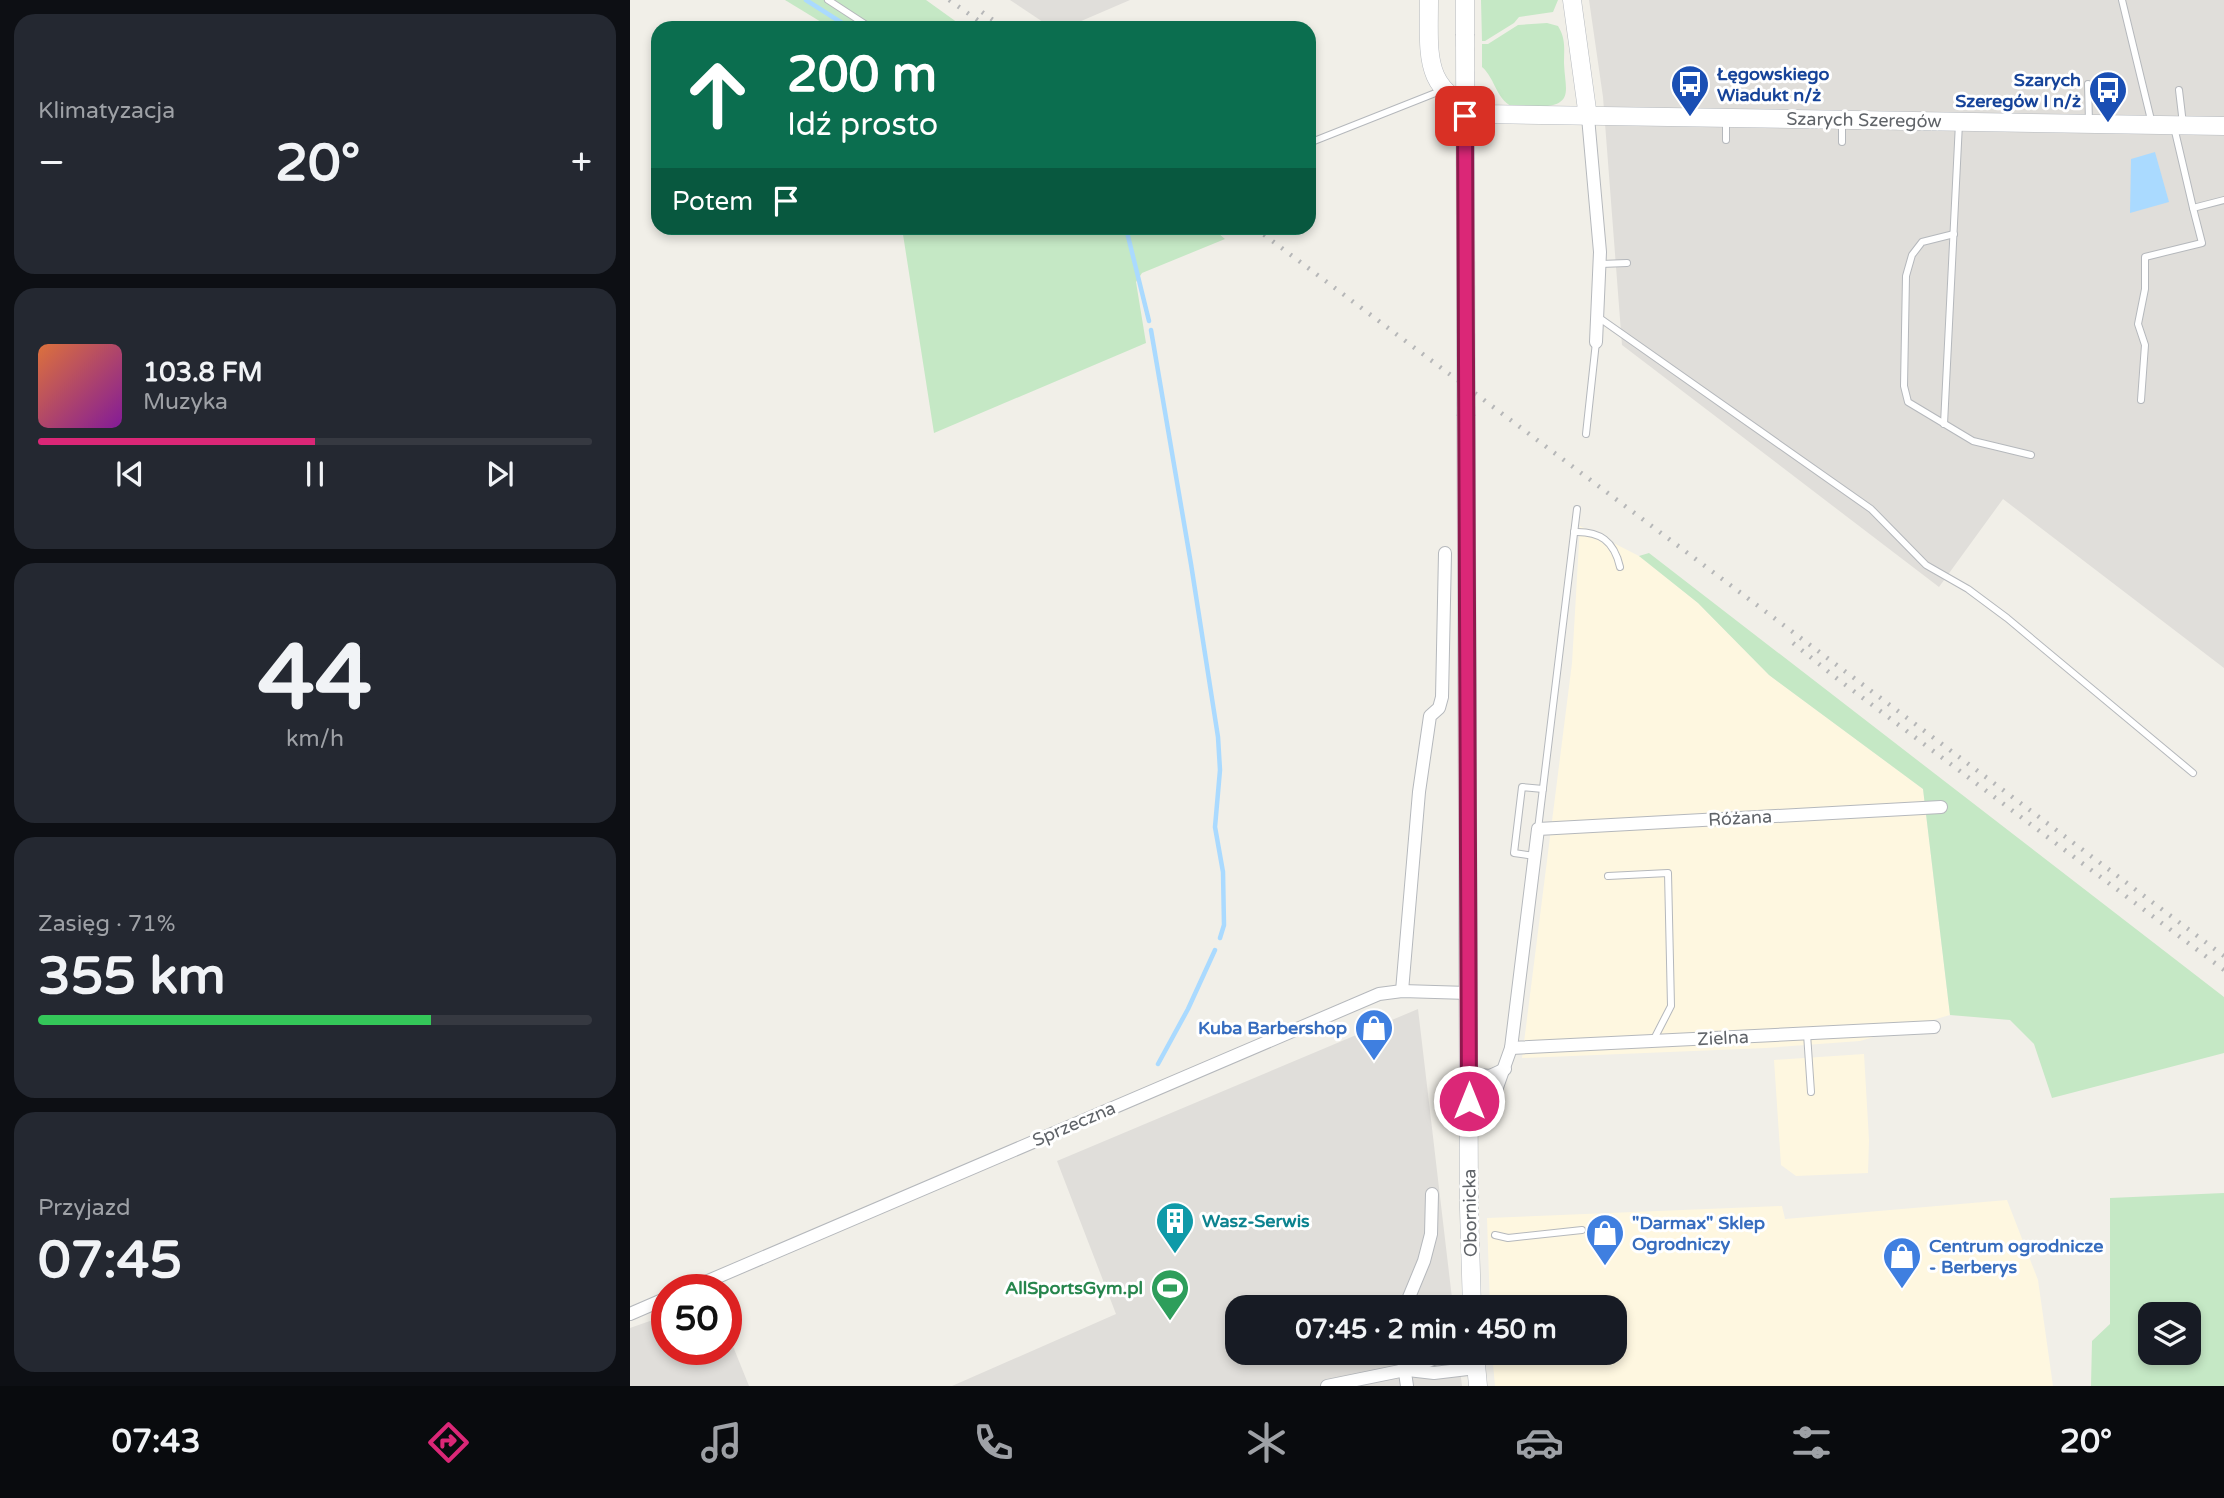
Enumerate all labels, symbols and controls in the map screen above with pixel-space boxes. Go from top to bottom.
text: 200 m [787,46,937,105]
icon: ahead [672,49,763,140]
bus stop icon: Łęgowskiego Wiadukt n/ż [1669,63,1711,118]
place label: Łęgowskiego Wiadukt n/ż [1717,63,1830,106]
place label: Szarych Szeregów I n/ż [1955,69,2081,112]
bus stop icon: Szarych Szeregów I n/ż [2087,69,2129,124]
pin [1435,86,1495,146]
text: Klimatyzacja [38,97,175,125]
icon: arrive [1446,97,1484,135]
text: Idź prosto [787,106,938,144]
street label: Szarych Szeregów [1786,108,1942,132]
text: 20° [275,132,360,195]
text: − [38,140,65,186]
text: + [571,140,592,186]
icon: arrive [767,182,805,220]
text: Potem [672,186,753,217]
text: 103.8 FM [143,357,263,388]
text: Muzyka [143,388,228,416]
icon: previous [111,455,149,493]
icon: pause [296,455,334,493]
icon: next [481,455,519,493]
text: 44 [258,624,372,734]
text: km/h [286,725,344,753]
street label: Różana [1708,805,1772,831]
text: Zasięg · 71% [38,910,175,938]
text: 355 km [38,945,226,1008]
shop icon: Kuba Barbershop [1353,1007,1395,1062]
place label: Kuba Barbershop [1198,1017,1347,1039]
street label: Zielna [1697,1026,1749,1050]
position arrow [1432,1064,1506,1138]
street label: Sprzeczna [1029,1097,1119,1151]
street label: Obornicka [1458,1169,1482,1257]
text: Przyjazd [38,1194,131,1222]
building icon: Wasz-Serwis [1154,1200,1196,1255]
place label: Wasz-Serwis [1202,1210,1310,1232]
shop icon: "Darmax" Sklep Ogrodniczy [1584,1212,1626,1267]
place label: "Darmax" Sklep Ogrodniczy [1632,1212,1765,1255]
text: 07:45 [38,1229,182,1292]
shop icon: Centrum ogrodnicze - Berberys [1881,1235,1923,1290]
place label: Centrum ogrodnicze - Berberys [1929,1235,2104,1278]
sports icon: AllSportsGym.pl [1149,1267,1191,1322]
speed limit sign: 50 [651,1274,742,1365]
place label: AllSportsGym.pl [1005,1277,1143,1299]
map controls [2138,1302,2201,1365]
button: layers [2138,1302,2201,1365]
text: 07:45 · 2 min · 450 m [1295,1314,1557,1345]
icon: directions [424,1418,473,1467]
icon: music [697,1418,746,1467]
icon: phone [969,1418,1018,1467]
icon: climate [1242,1418,1291,1467]
icon: car [1515,1418,1564,1467]
icon: filters [1787,1418,1836,1467]
text: 07:43 [112,1423,201,1461]
text: 20° [2060,1423,2112,1461]

